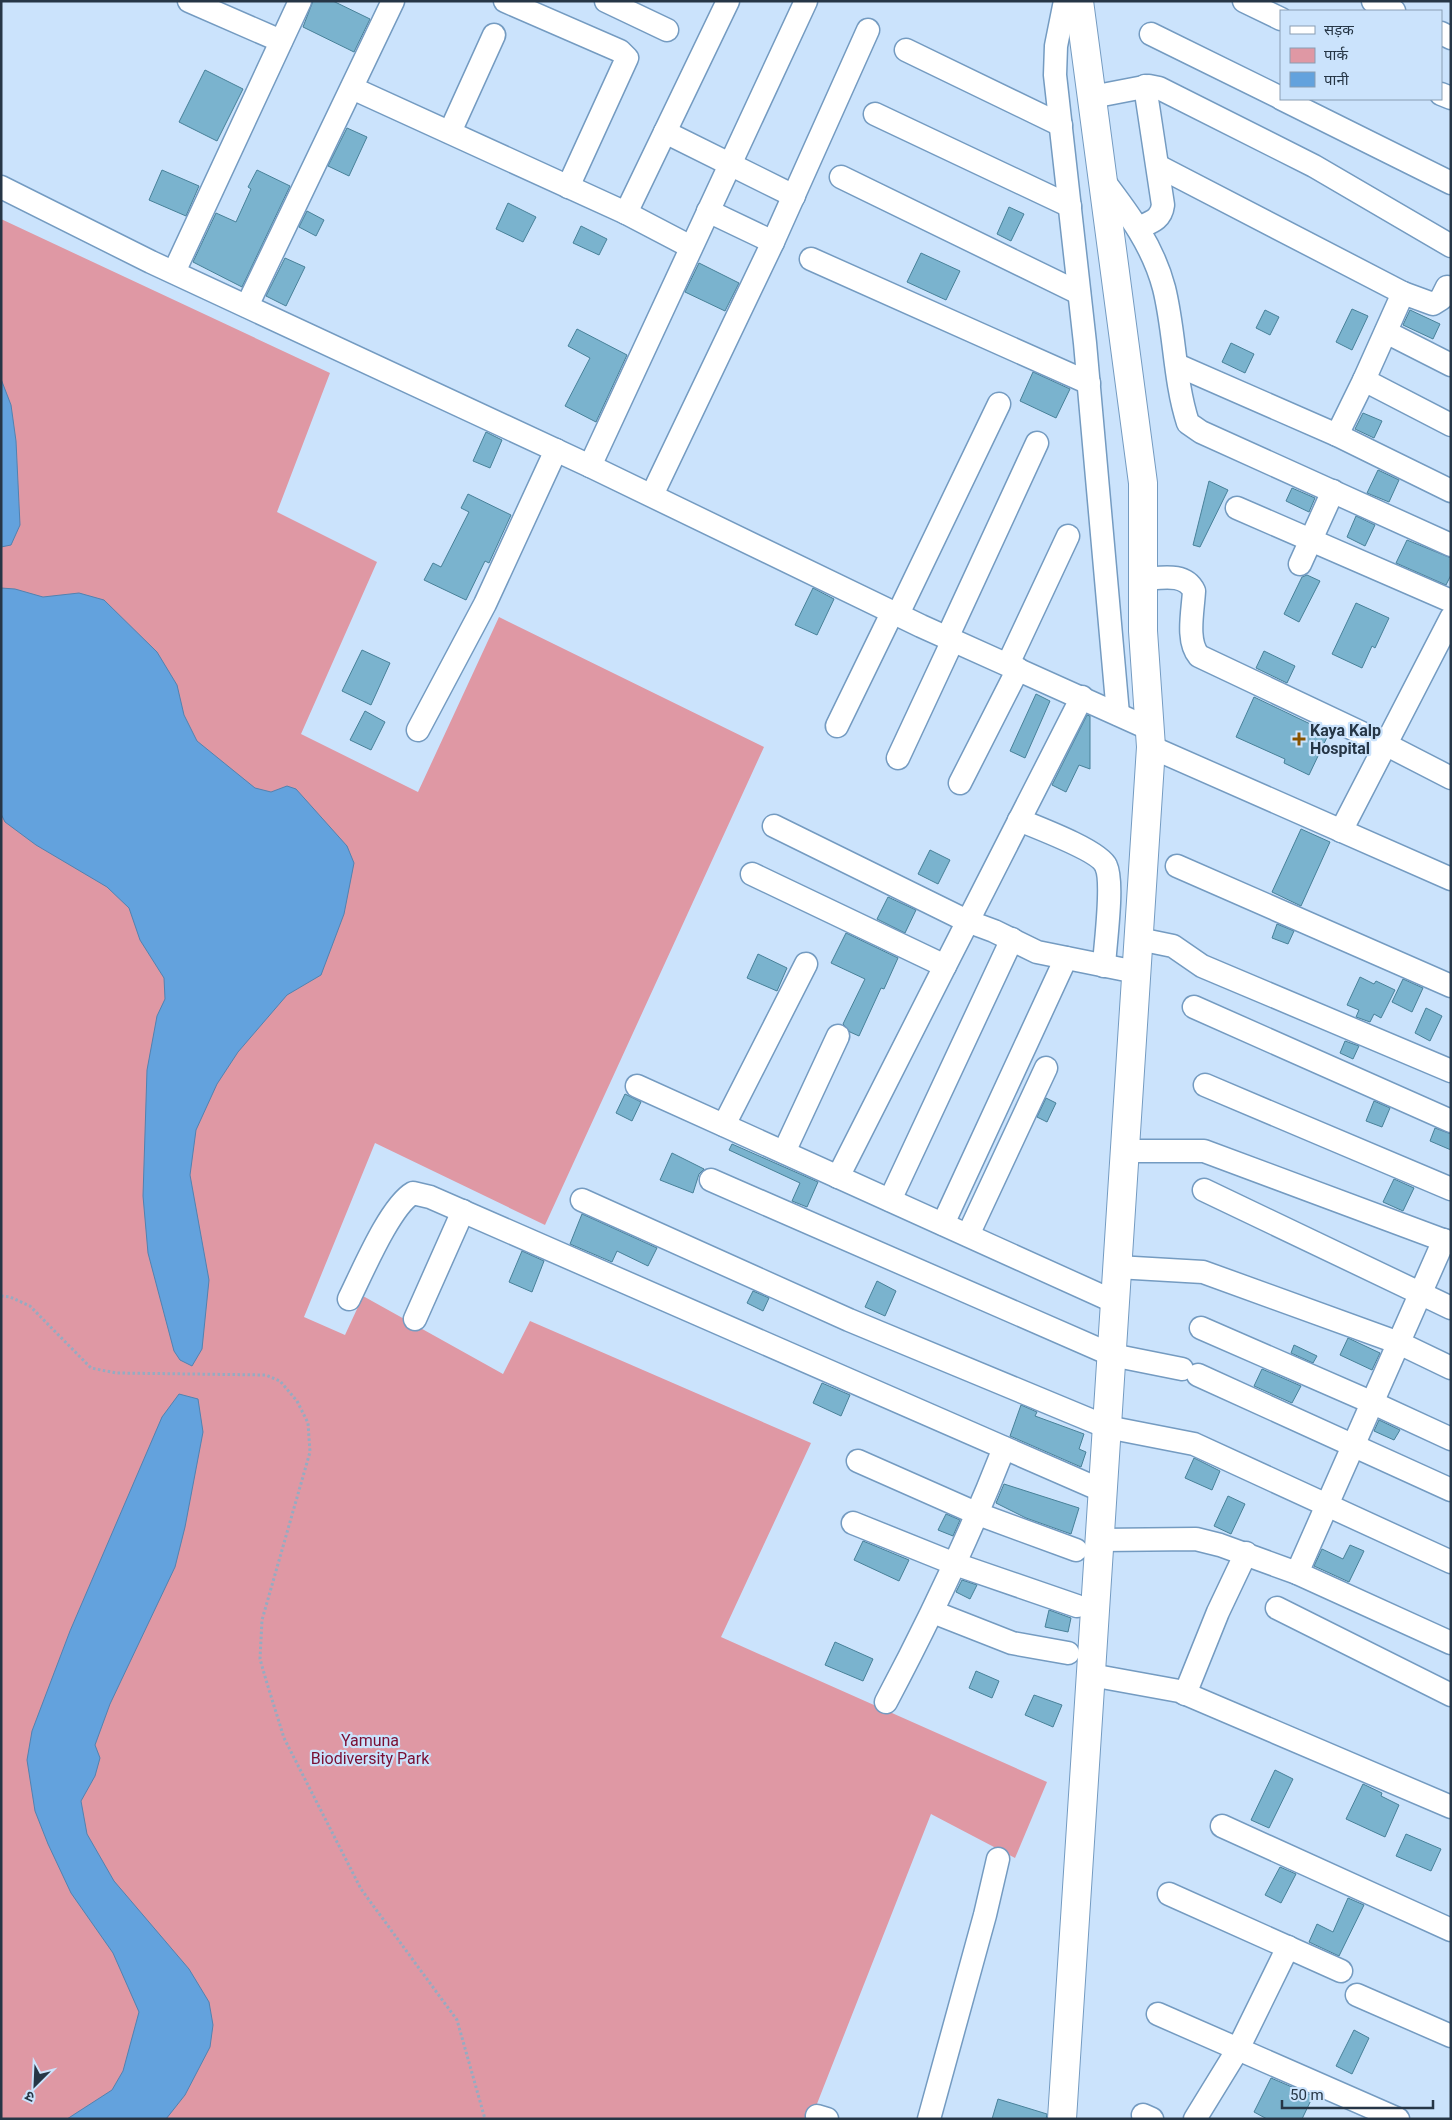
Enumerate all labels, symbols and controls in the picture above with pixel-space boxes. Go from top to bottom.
legend [1280,10,1442,100]
text: सड़क [1324,21,1354,39]
text: पार्क [1324,46,1348,64]
text: पानी [1324,71,1350,89]
place label: Kaya Kalp Hospital [1310,721,1381,758]
marker: Kaya Kalp Hospital [1292,732,1306,746]
park label: Yamuna Biodiversity Park [311,1731,430,1768]
north arrow [10,2060,60,2110]
scale bar [1282,2078,1433,2110]
text: 50 m [1290,2086,1324,2104]
text: उ [22,2088,37,2106]

